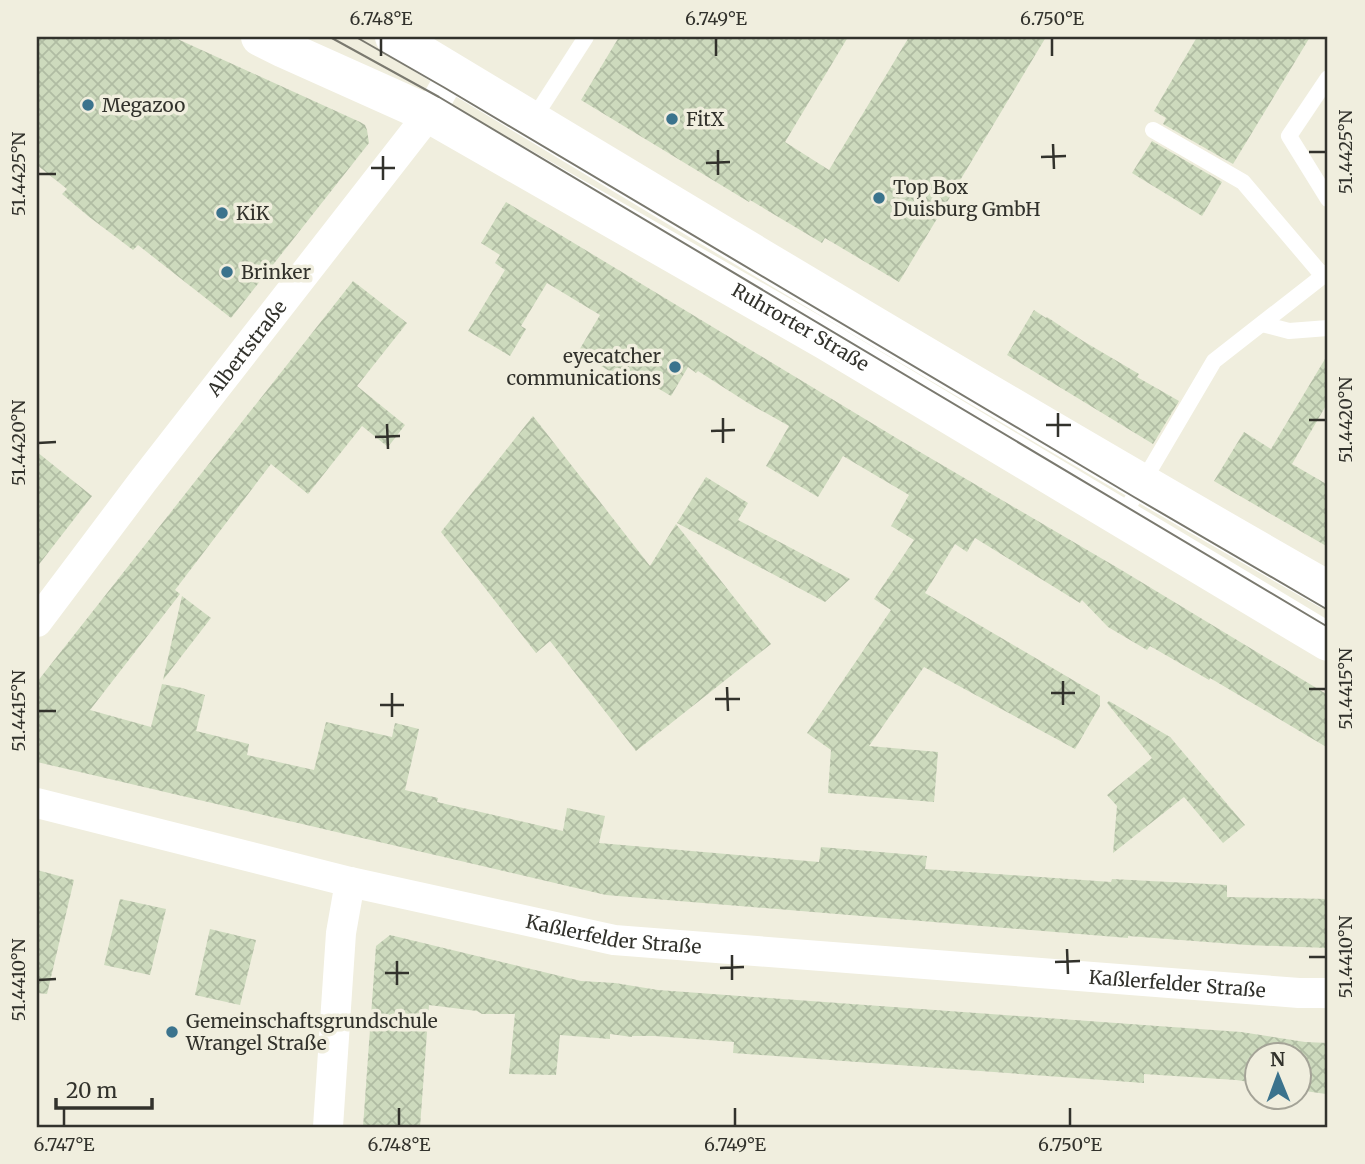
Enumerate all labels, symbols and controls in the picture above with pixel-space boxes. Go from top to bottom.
text: 6.748°E [350,7,413,30]
text: 6.749°E [685,7,748,30]
text: 6.750°E [1020,7,1085,30]
place label: Megazoo [102,93,185,117]
marker: Megazoo [80,97,96,113]
place label: FitX [686,107,725,131]
text: 51.4425°N [1334,110,1357,194]
marker: FitX [664,111,680,127]
text: 51.4425°N [7,132,30,216]
place label: Top Box Duisburg GmbH [893,175,1040,221]
marker: Top Box Duisburg GmbH [871,190,887,206]
place label: KiK [236,201,270,225]
marker: KiK [214,205,230,221]
place label: Brinker [241,260,311,284]
marker: Brinker [219,264,235,280]
street label: Ruhrorter Straße [728,278,874,376]
street label: Albertstraße [201,295,292,402]
place label: eyecatcher communications [507,344,661,390]
marker: eyecatcher communications [667,359,683,375]
text: 51.4420°N [1334,377,1357,463]
text: 51.4420°N [7,400,30,486]
text: 51.4415°N [1334,648,1357,730]
text: 51.4415°N [7,670,30,752]
street label: Kaßlerfelder Straße [524,909,702,959]
text: 51.4410°N [1334,915,1357,998]
text: 51.4410°N [7,938,30,1021]
street label: Kaßlerfelder Straße [1088,965,1267,1002]
place label: Gemeinschaftsgrundschule Wrangel Straße [185,1009,438,1055]
marker: Gemeinschaftsgrundschule Wrangel Straße [164,1024,180,1040]
north arrow [1242,1042,1312,1112]
text: N [1270,1047,1285,1071]
scale bar [56,1066,152,1110]
text: 20 m [66,1077,118,1104]
text: 6.747°E [34,1133,95,1156]
text: 6.748°E [368,1133,431,1156]
text: 6.749°E [704,1133,767,1156]
text: 6.750°E [1038,1133,1103,1156]

